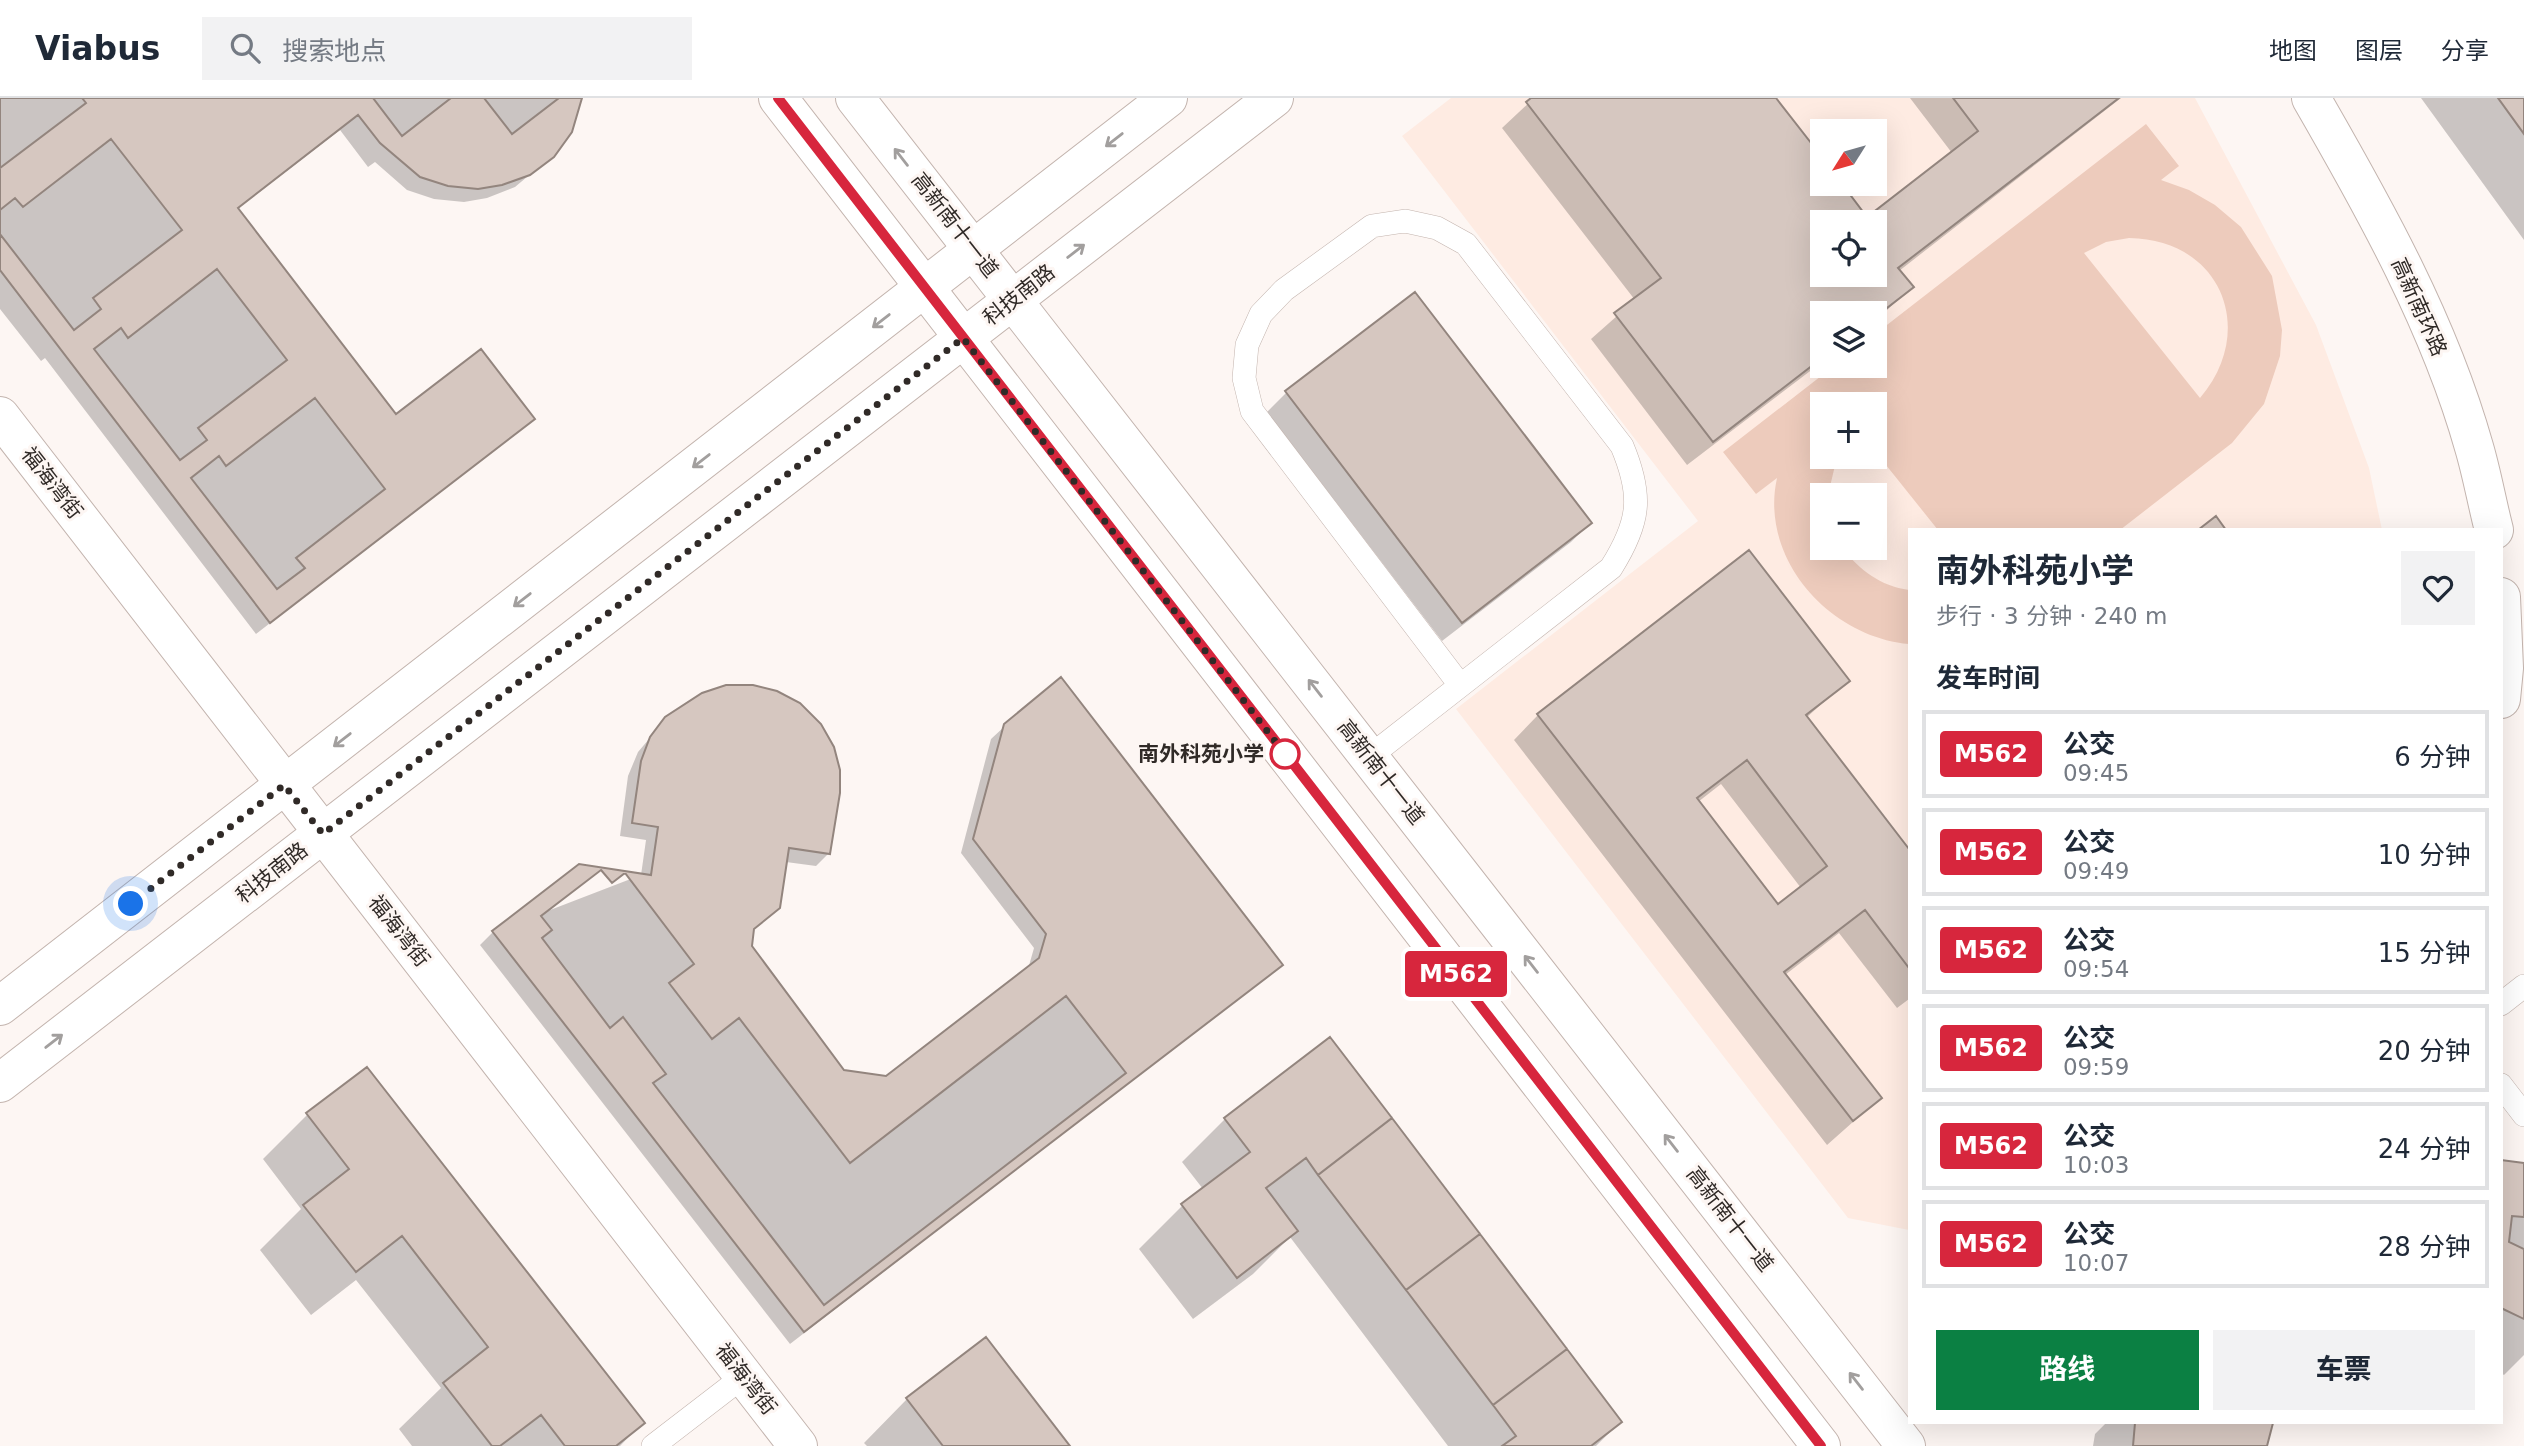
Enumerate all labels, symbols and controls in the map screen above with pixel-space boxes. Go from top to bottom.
search box [202,17,692,80]
text: Viabus [35,29,160,68]
icon: search [226,29,264,67]
text: 搜索地点 [282,36,386,66]
text: 地图 [2269,37,2317,65]
text: 图层 [2355,37,2403,65]
text: 分享 [2441,37,2489,65]
north arrow [1810,119,1886,196]
map controls [1810,119,1887,560]
one-way arrow [1106,132,1124,147]
one-way arrow [894,148,909,167]
street label: 高新南十一道 [907,168,1003,282]
button: locate [1810,210,1887,287]
one-way arrow [1066,244,1084,259]
street label: 高新南环路 [2387,254,2451,360]
street label: 科技南路 [979,260,1059,330]
button: layers [1810,301,1887,378]
one-way arrow [872,313,890,329]
button: + [1810,392,1887,469]
street label: 福海湾街 [17,443,87,523]
one-way arrow [693,453,711,468]
button: − [1810,483,1887,560]
text: 南外科苑小学 [1936,551,2134,590]
button: heart [2401,551,2475,625]
one-way arrow [513,593,531,608]
text: 步行 · 3 分钟 · 240 m [1936,603,2167,629]
text: 发车时间 [1936,663,2040,693]
one-way arrow [1308,679,1323,698]
street label: 高新南十一道 [1333,715,1429,829]
text: 公交 [2063,729,2115,759]
one-way arrow [333,733,352,748]
marker: 南外科苑小学 [1270,739,1300,769]
text: M562 [1954,740,2028,768]
place label: 南外科苑小学 [1138,742,1264,766]
text: 6 分钟 [2394,742,2471,772]
text: 09:45 [2063,760,2129,786]
text: 公交 [2063,827,2115,857]
street label: 科技南路 [232,838,312,908]
text: M562 [1954,838,2028,866]
text: 10 分钟 [2378,840,2471,870]
text: 09:49 [2063,858,2129,884]
your location [113,886,148,921]
street label: 福海湾街 [364,891,434,971]
text: 公交 [2063,925,2115,955]
text: M562 [1954,936,2028,964]
text: 15 分钟 [2378,938,2471,968]
line badge: M562 [1407,951,1505,997]
one-way arrow [1523,955,1538,973]
text: 09:54 [2063,956,2129,982]
text: M562 [1419,960,1493,988]
text: 公交 [2063,1023,2115,1053]
one-way arrow [44,1034,63,1049]
text: M562 [1954,1034,2028,1062]
text: 20 分钟 [2378,1036,2471,1066]
text: 09:59 [2063,1054,2129,1080]
text: 公交 [2063,1121,2115,1151]
text: M562 [1954,1132,2028,1160]
one-way arrow [1663,1134,1678,1153]
text: 24 分钟 [2378,1134,2471,1164]
text: 10:03 [2063,1152,2129,1178]
street label: 高新南十一道 [1682,1162,1778,1276]
text: 公交 [2063,1219,2115,1249]
text: M562 [1954,1230,2028,1258]
text: 28 分钟 [2378,1232,2471,1262]
text: 10:07 [2063,1250,2129,1276]
button: 路线 [1936,1330,2199,1410]
button: 车票 [2213,1330,2475,1410]
street label: 福海湾街 [711,1339,781,1419]
one-way arrow [1848,1372,1863,1390]

